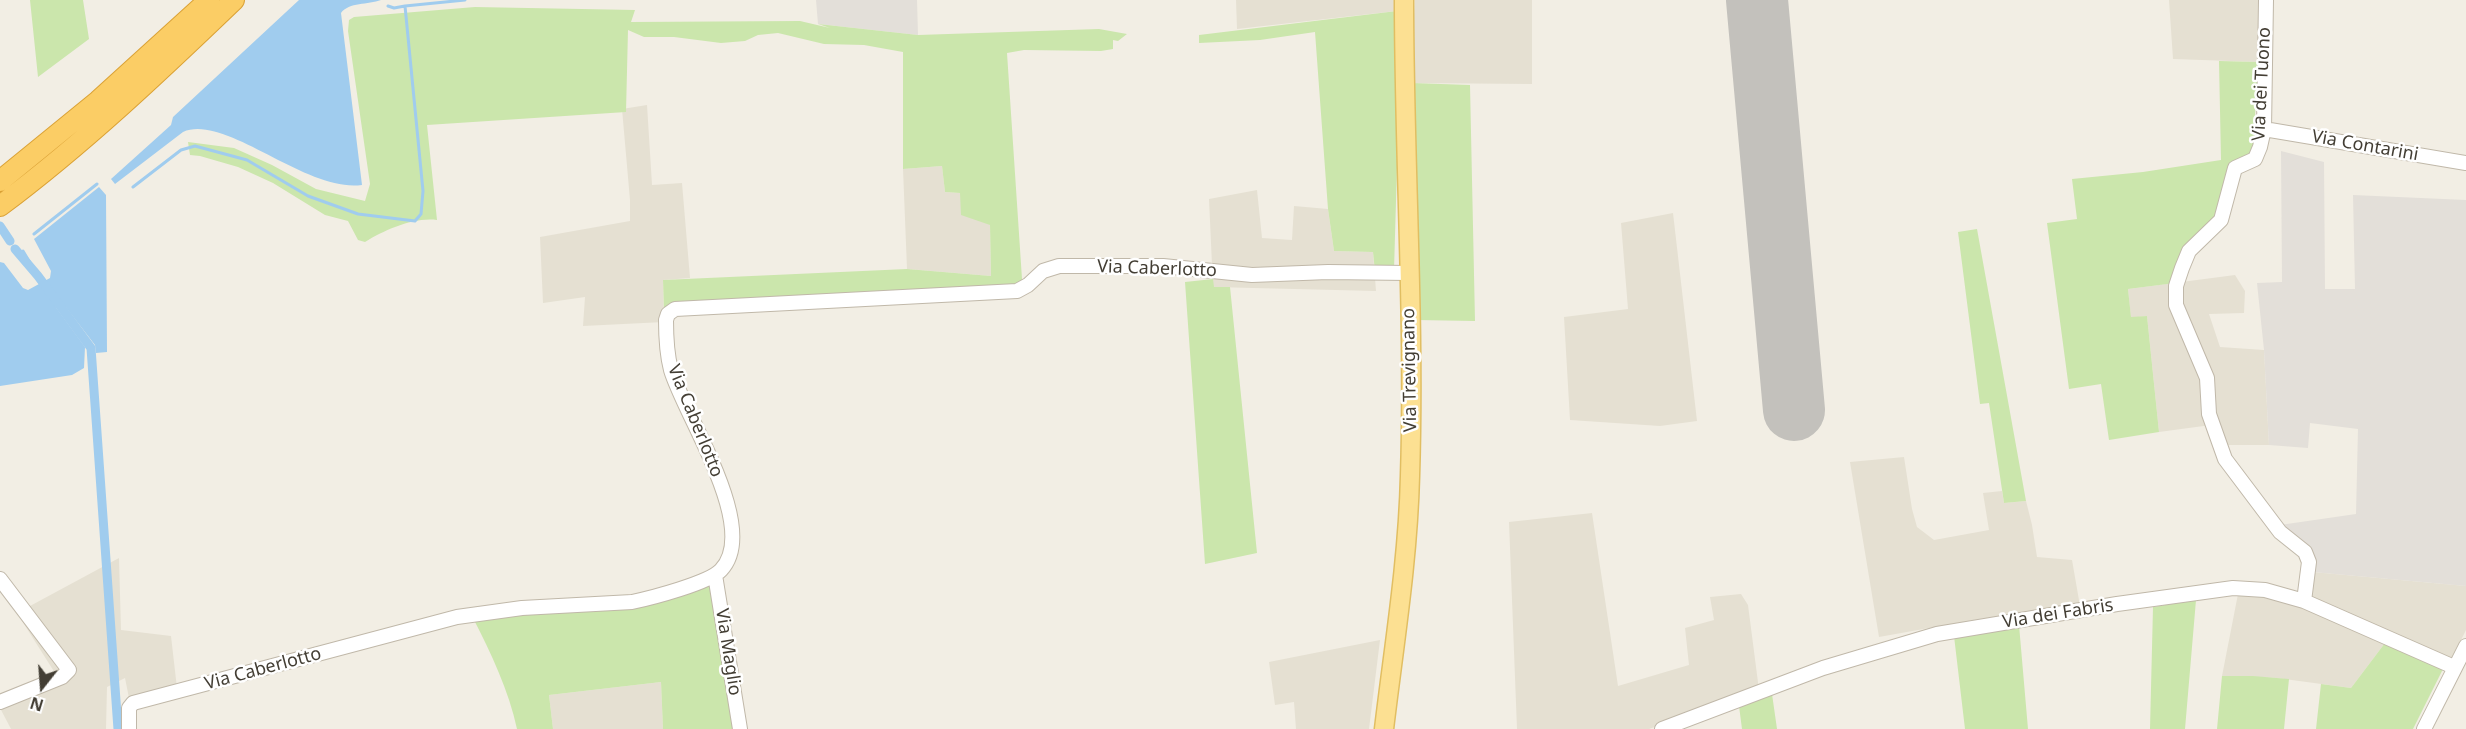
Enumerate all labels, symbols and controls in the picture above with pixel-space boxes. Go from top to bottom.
street label: Via dei Tuono [2248,27,2276,141]
street label: Via Contarini [2310,126,2420,166]
street label: Via Caberlotto [1097,256,1217,282]
street label: Via Trevignano [1398,308,1422,432]
street label: Via Caberlotto [663,361,727,481]
street label: Via dei Fabris [2001,595,2115,633]
street label: Via Maglio [710,607,746,697]
street label: Via Caberlotto [202,643,324,695]
north arrow [12,657,72,717]
text: N [27,692,46,717]

